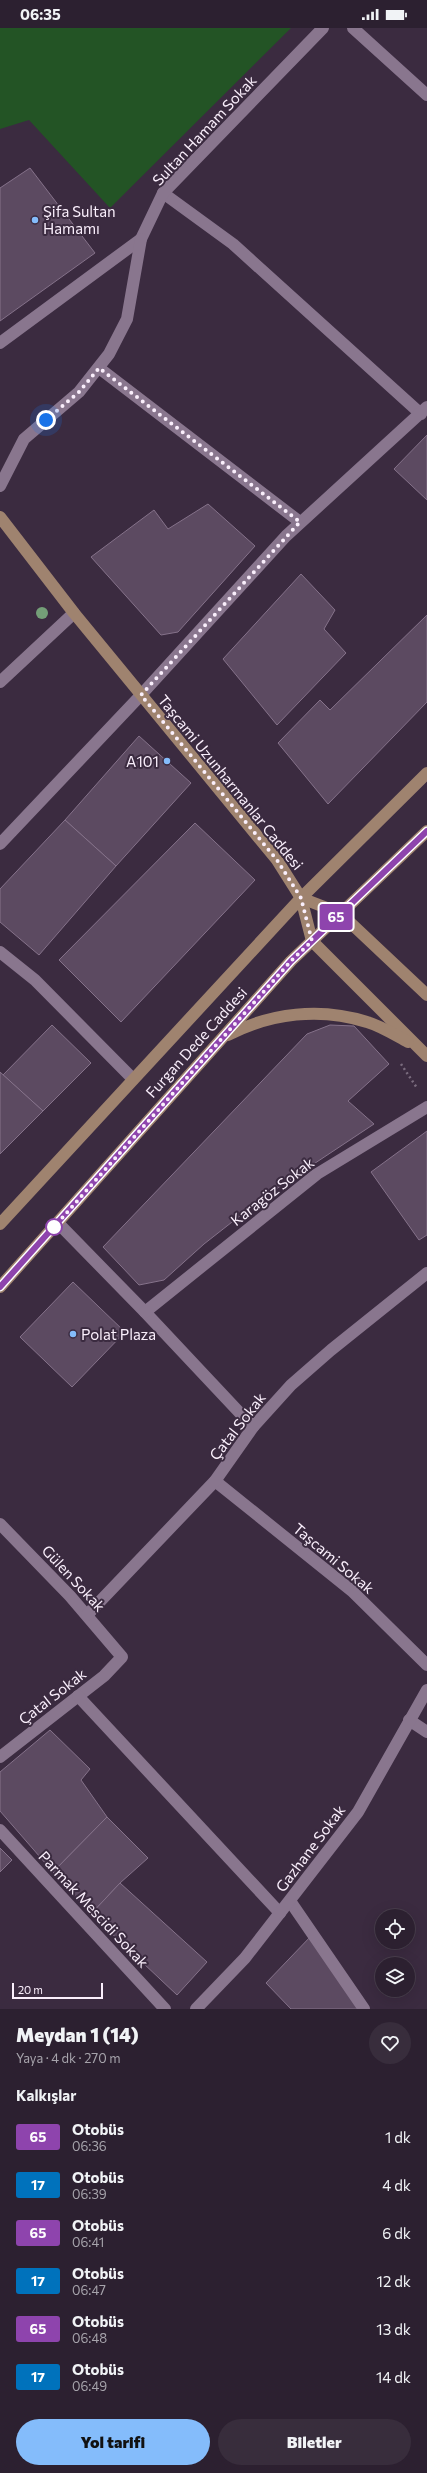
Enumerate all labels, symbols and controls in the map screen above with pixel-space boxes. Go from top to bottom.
text: 06:35 [20,5,61,23]
street label: Sultan Hamam Sokak [148,71,260,189]
place label: Şifa Sultan Hamamı [43,202,116,237]
marker: Şifa Sultan Hamamı [30,215,40,225]
your location [36,410,56,430]
street label: Taşcami Uzunharmanlar Caddesi [155,691,307,873]
place label: A101 [126,752,159,770]
marker: A101 [162,756,172,766]
line badge: 65 [318,904,354,930]
text: 65 [328,908,344,925]
street label: Furgan Dede Caddesi [142,983,250,1101]
street label: Karagöz Sokak [227,1153,317,1229]
unlabelled marker [45,1218,63,1236]
place label: Polat Plaza [81,1325,156,1343]
marker: Polat Plaza [68,1329,78,1339]
street label: Çatal Sokak [205,1389,269,1463]
street label: Taşcami Sokak [290,1519,378,1597]
street label: Gülen Sokak [39,1541,109,1615]
street label: Çatal Sokak [15,1664,89,1728]
street label: Gazhane Sokak [272,1801,348,1895]
street label: Parmak Mescidi Sokak [35,1847,153,1971]
map controls [375,1909,415,1997]
button: locate [375,1909,415,1949]
button: layers [375,1957,415,1997]
scale bar [12,1981,103,2000]
text: 20 m [18,1983,43,1996]
button: heart [369,2022,411,2064]
text: Meydan 1 (14) [16,2023,139,2046]
text: Yaya · 4 dk · 270 m [16,2050,120,2066]
text: Kalkışlar [16,2086,76,2104]
text: Otobüs [72,2120,124,2138]
text: 65 [30,2128,46,2145]
text: 1 dk [385,2128,411,2146]
text: 06:36 [72,2138,107,2154]
text: Otobüs [72,2168,124,2186]
text: 17 [31,2176,45,2193]
text: 4 dk [382,2176,411,2194]
text: 06:39 [72,2186,107,2202]
text: Otobüs [72,2216,124,2234]
text: 65 [30,2224,46,2241]
text: 6 dk [382,2224,411,2242]
text: 06:41 [72,2234,104,2250]
text: Otobüs [72,2264,124,2282]
text: 17 [31,2272,45,2289]
text: 12 dk [377,2272,411,2290]
text: 06:47 [72,2282,106,2298]
text: Otobüs [72,2312,124,2330]
text: 65 [30,2320,46,2337]
text: 13 dk [376,2320,411,2338]
text: 06:48 [72,2330,107,2346]
text: Otobüs [72,2360,124,2378]
text: 17 [31,2368,45,2385]
text: 14 dk [376,2368,411,2386]
text: 06:49 [72,2378,107,2394]
button: Yol tarifi [16,2419,210,2465]
button: Biletler [218,2419,411,2465]

